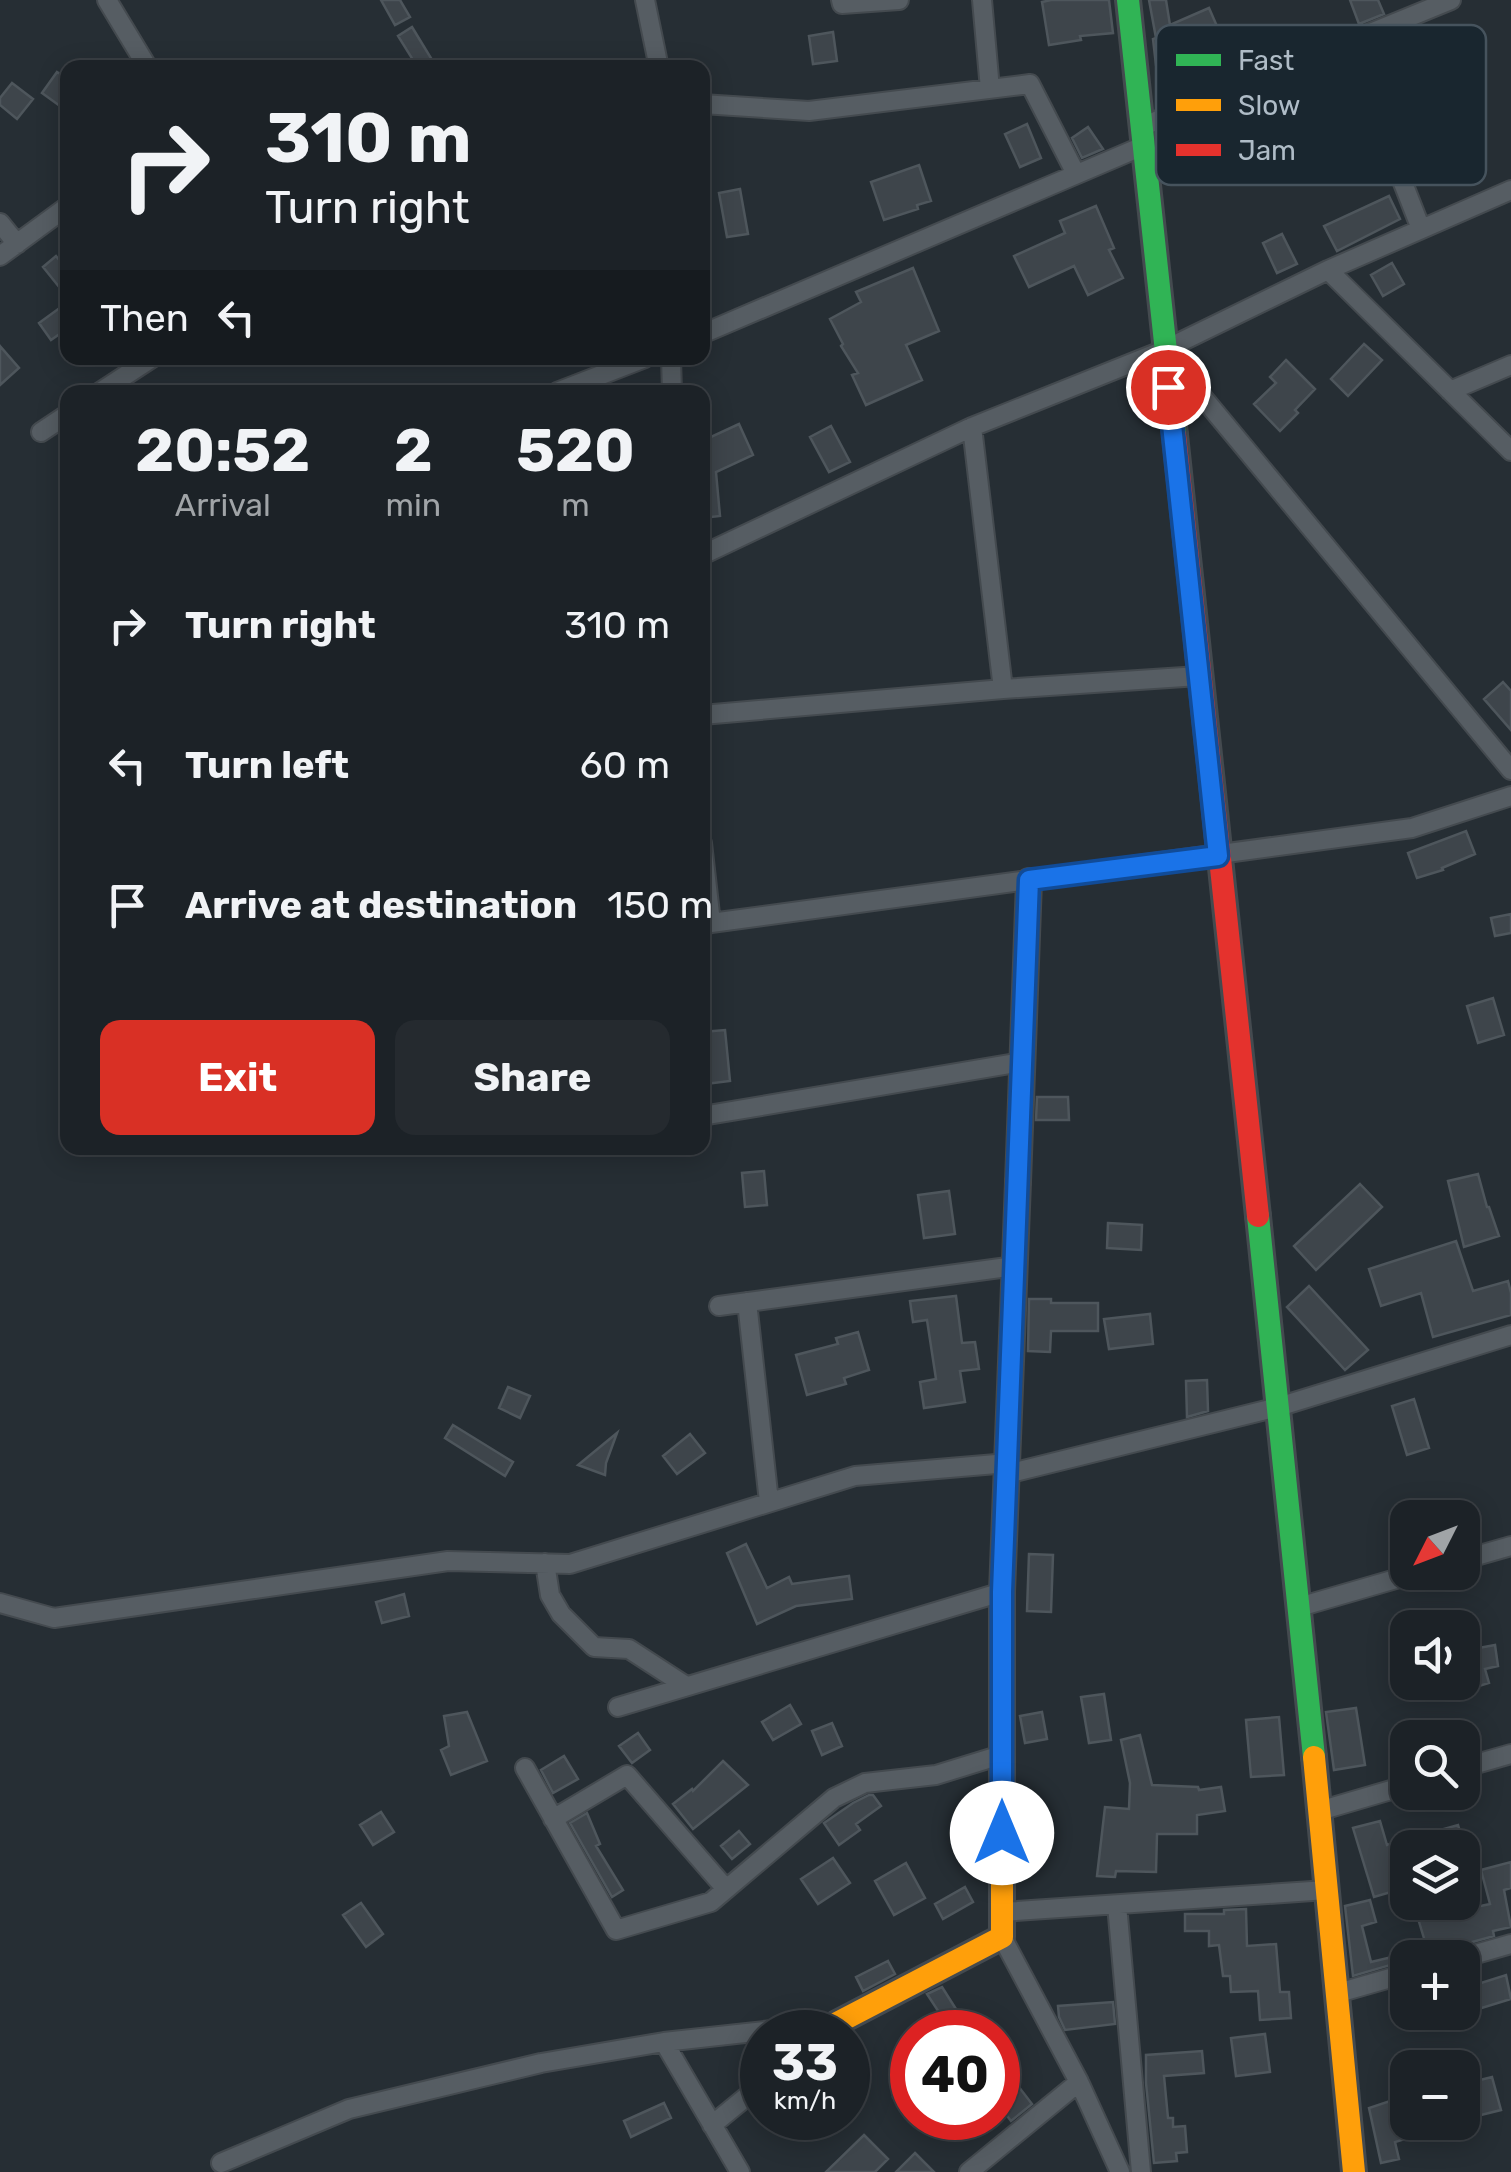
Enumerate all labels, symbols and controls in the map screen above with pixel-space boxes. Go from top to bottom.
legend [1156,25,1486,185]
text: Fast [1238,44,1294,77]
text: Slow [1238,89,1300,122]
text: 310 m [265,97,472,180]
icon: right [100,100,230,230]
text: Jam [1238,134,1296,167]
text: Turn right [265,181,469,234]
icon: left [209,290,264,345]
text: Then [100,295,189,341]
pin [1126,345,1211,430]
icon: arrive [1141,360,1196,415]
text: 20:52 [135,415,310,486]
text: 2 [394,415,433,486]
text: 520 [516,415,635,486]
text: Arrival [175,486,271,524]
text: min [385,486,441,524]
text: m [561,486,590,524]
icon: right [100,598,155,653]
text: Turn right [185,602,376,648]
text: 310 m [564,602,670,648]
icon: left [100,738,155,793]
text: Turn left [185,742,349,788]
text: 60 m [580,742,670,788]
icon: arrive [100,878,155,933]
text: Arrive at destination [185,882,577,928]
text: 150 m [607,882,713,928]
button: Exit [100,1020,375,1135]
button: Share [395,1020,670,1135]
north arrow [1390,1500,1480,1590]
map controls [1390,1500,1480,2140]
button: sound [1390,1610,1480,1700]
button: search [1390,1720,1480,1810]
position arrow [950,1781,1054,1885]
button: layers [1390,1830,1480,1920]
button: + [1390,1940,1480,2030]
speed limit sign: 40 [890,2010,1020,2140]
text: 33 [772,2033,838,2093]
button: − [1390,2050,1480,2140]
text: km/h [774,2086,836,2115]

